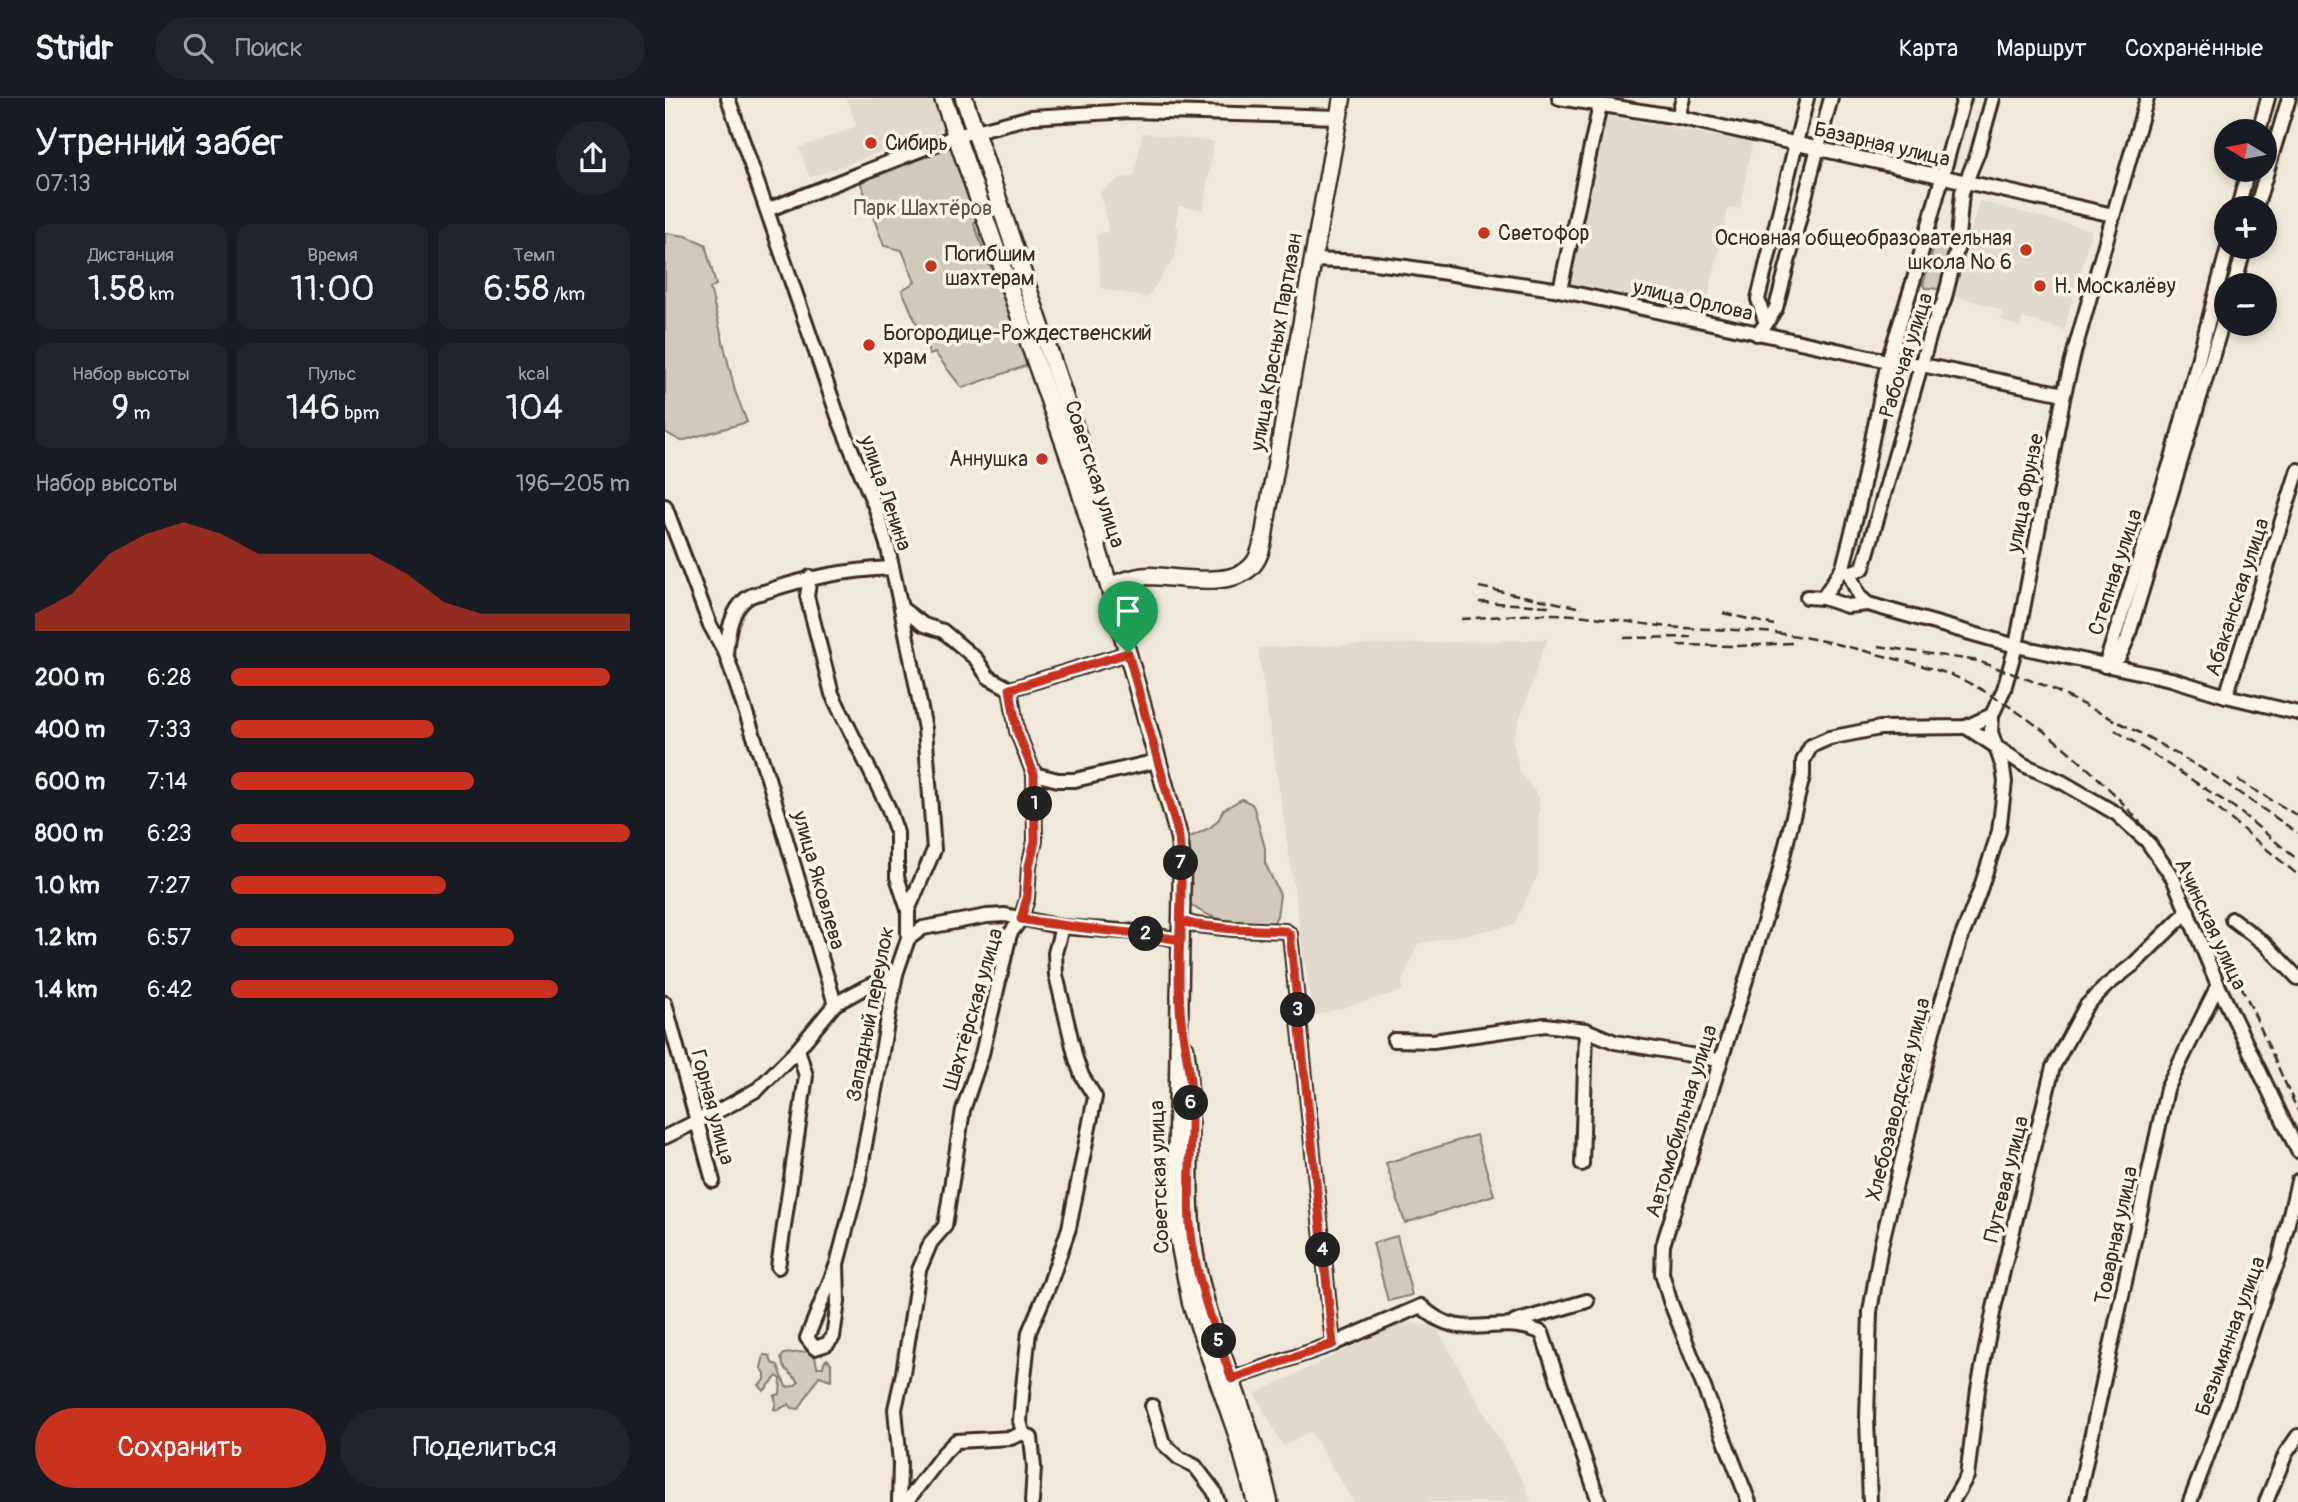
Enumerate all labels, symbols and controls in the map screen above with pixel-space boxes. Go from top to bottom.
search box [155,17,645,80]
text: Stridr [35,28,113,69]
icon: search [179,29,217,67]
text: Поиск [235,32,303,64]
text: Карта [1899,34,1958,63]
text: Маршрут [1996,34,2087,63]
text: Сохранённые [2125,34,2263,63]
street label: Базарная улица [1811,116,1953,173]
text: Утренний забег [35,119,283,167]
north arrow [2214,119,2277,182]
map controls [2214,119,2277,336]
button: share [556,121,630,195]
place label: Сибирь [885,130,948,157]
marker: Сибирь [863,135,879,151]
text: 07:13 [35,169,91,198]
park label: Парк Шахтёров [854,195,992,222]
button: + [2214,196,2277,259]
place label: Светофор [1498,220,1590,247]
marker: Светофор [1476,225,1492,241]
place label: Основная общеобразовательная школа № 6 [1714,225,2012,276]
street label: улица Красных Партизан [1244,231,1309,454]
place label: Погибшим шахтерам [945,241,1036,292]
marker: Основная общеобразовательная школа № 6 [2018,242,2034,258]
text: Дистанция [88,243,174,267]
text: Время [307,243,358,267]
text: Темп [513,243,555,267]
marker: Погибшим шахтерам [923,258,939,274]
text: 1.58 [87,267,145,311]
text: 11:00 [290,267,375,311]
text: 6:58 [483,267,549,311]
street label: улица Орлова [1629,273,1756,327]
place label: Н. Москалёву [2054,273,2176,300]
button: − [2214,273,2277,336]
marker: Н. Москалёву [2032,278,2048,294]
text: km [145,282,174,306]
text: /km [549,282,585,306]
street label: Рабочая улица [1874,289,1939,421]
place label: Богородице-Рождественский храм [883,320,1152,371]
marker: Богородице-Рождественский храм [861,337,877,353]
text: Набор высоты [72,362,190,386]
text: Пульс [309,362,356,386]
text: kcal [519,362,550,386]
text: 9 [111,386,129,430]
text: 146 [286,386,340,430]
text: 104 [505,386,563,430]
street label: Советская улица [1058,397,1131,551]
text: m [129,401,150,425]
text: bpm [340,401,379,425]
street label: улица Ленина [853,431,918,554]
street label: улица Фрунзе [2001,431,2050,556]
place label: Аннушка [949,446,1028,473]
marker: Аннушка [1034,451,1050,467]
text: Набор высоты [35,469,177,498]
text: 196–205 m [516,469,630,498]
street label: Степная улица [2082,505,2149,639]
street label: Абаканская улица [2199,515,2276,680]
pin [1098,581,1158,653]
icon: arrive [1109,592,1147,630]
text: 200 m [35,663,105,692]
text: 6:28 [147,663,191,692]
text: 400 m [35,715,105,744]
text: 7:33 [147,715,191,744]
text: 600 m [35,767,105,796]
text: 7:14 [147,767,188,796]
pin: 1 [1017,786,1053,822]
text: 1 [1031,791,1038,815]
street label: улица Яковлева [786,807,851,953]
text: 800 m [35,819,103,848]
text: 6:23 [147,819,192,848]
pin: 7 [1163,846,1199,880]
text: 7 [1175,850,1186,874]
street label: Ачинская улица [2168,854,2253,994]
text: 1.0 km [35,871,100,900]
text: 7:27 [147,871,190,900]
pin: 2 [1128,916,1163,952]
text: 2 [1140,921,1151,945]
text: 1.2 km [35,923,97,952]
text: 6:57 [147,923,191,952]
street label: Западный переулок [840,924,901,1104]
street label: Шахтёрская улица [937,925,1010,1093]
text: 1.4 km [35,975,97,1004]
text: 6:42 [147,975,193,1004]
pin: 3 [1281,992,1315,1028]
street label: Хлебозаводская улица [1860,995,1937,1203]
text: 3 [1292,997,1303,1021]
street label: Автомобильная улица [1639,1022,1724,1221]
street label: Горная улица [684,1047,741,1168]
pin: 6 [1173,1086,1209,1121]
text: 6 [1185,1090,1196,1114]
street label: Советская улица [1143,1100,1176,1254]
street label: Путевая улица [1978,1113,2035,1245]
street label: Товарная улица [2089,1164,2144,1306]
pin: 4 [1305,1232,1341,1268]
text: 4 [1317,1237,1328,1261]
street label: Безымянная улица [2189,1253,2272,1420]
pin: 5 [1201,1324,1237,1358]
text: 5 [1213,1328,1224,1352]
button: Сохранить [35,1408,326,1488]
button: Поделиться [340,1408,630,1488]

